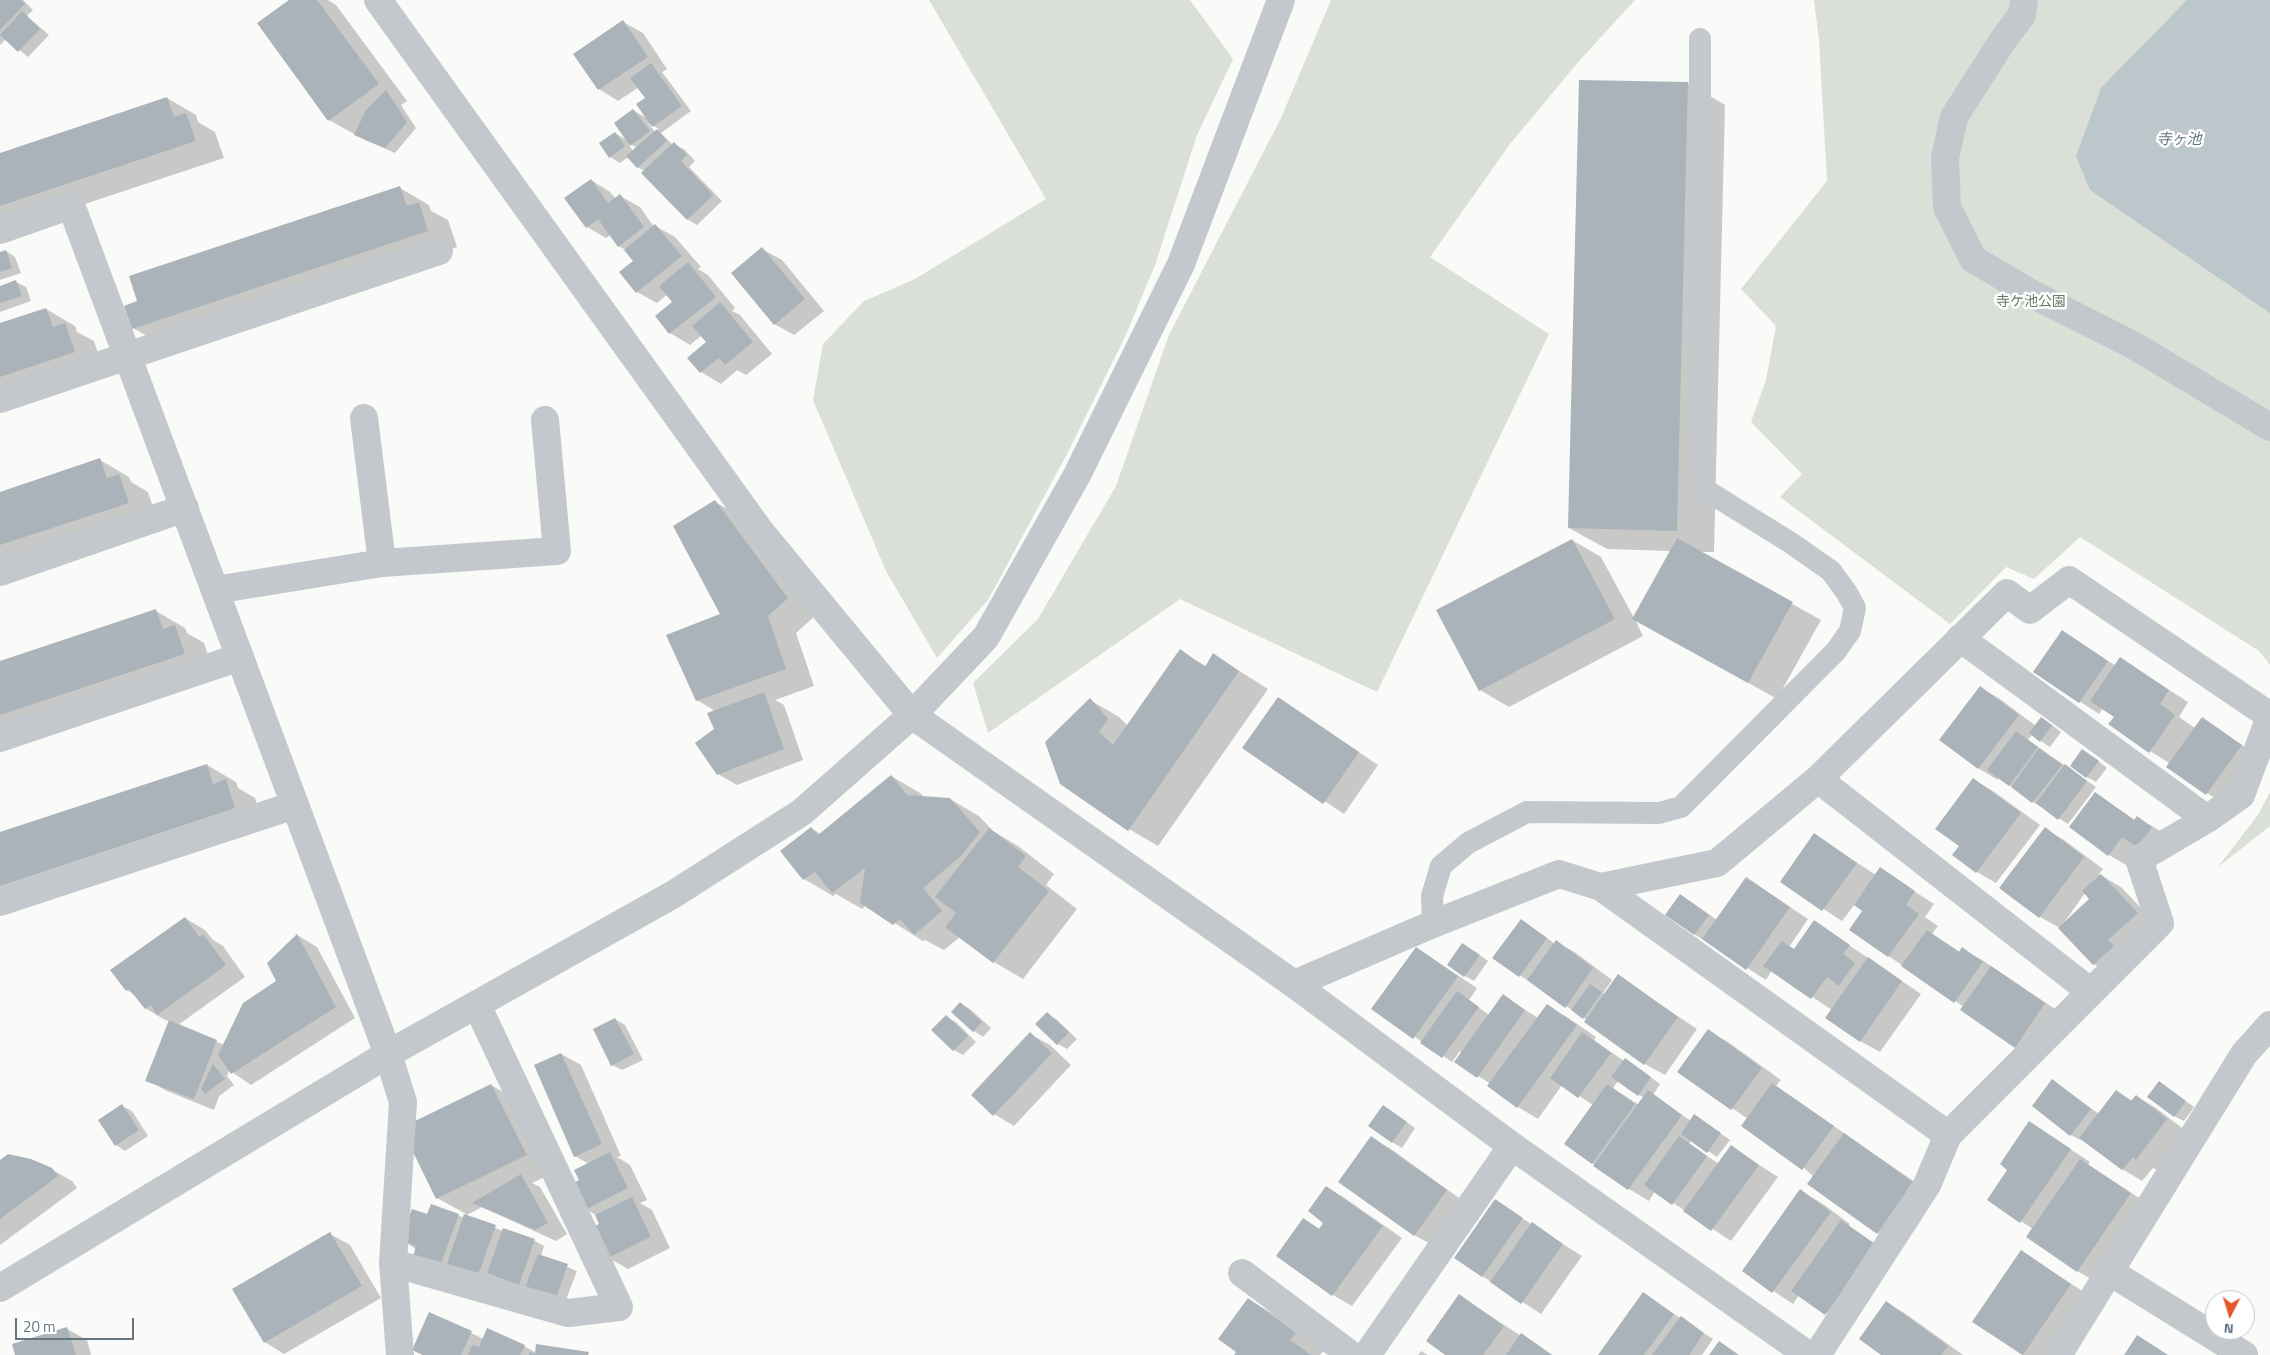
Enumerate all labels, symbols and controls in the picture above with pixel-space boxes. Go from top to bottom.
water label: 寺ヶ池 [2157,131,2201,149]
park label: 寺ケ池公園 [1996,295,2066,311]
north arrow [2205,1290,2255,1340]
scale bar [18,1308,136,1340]
text: 20 m [23,1315,56,1338]
text: N [2223,1319,2234,1340]

